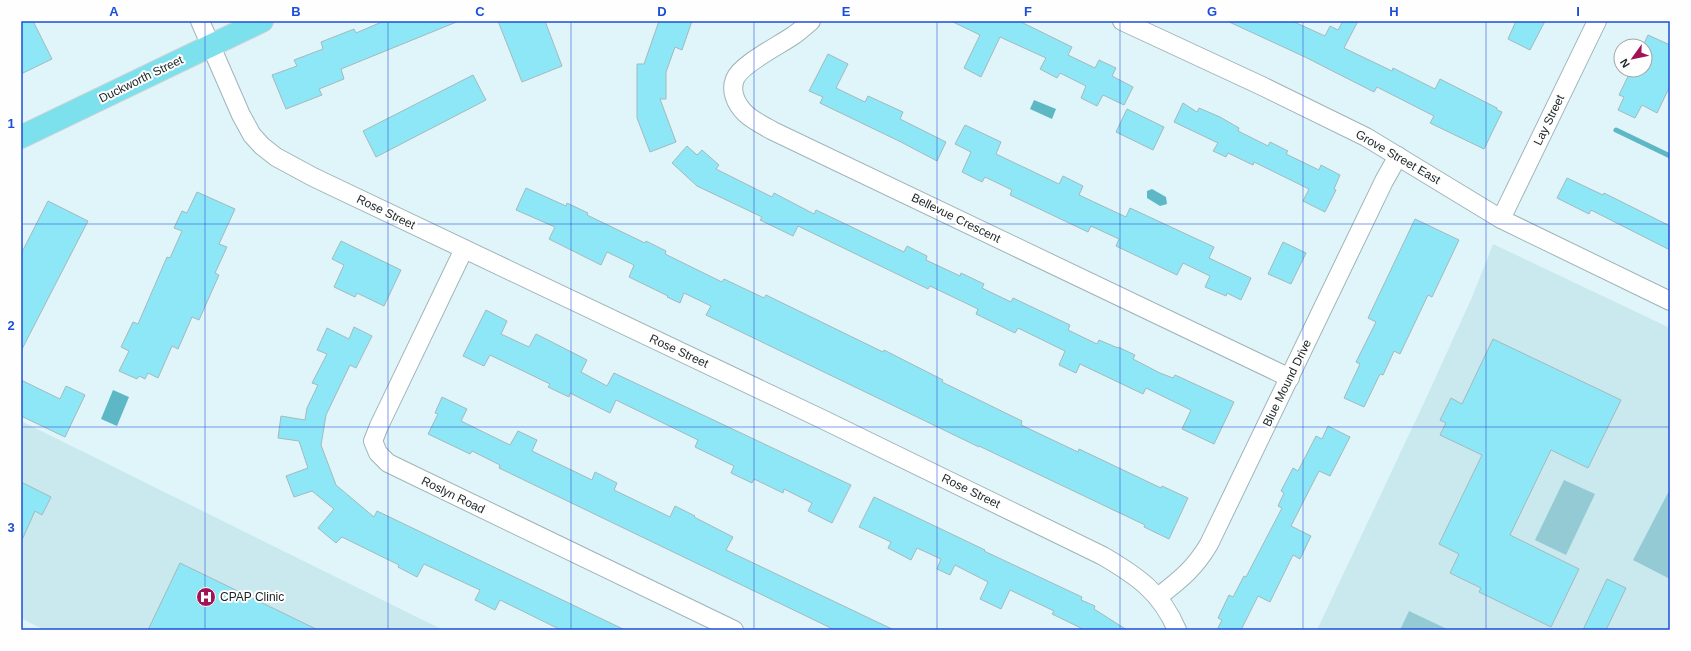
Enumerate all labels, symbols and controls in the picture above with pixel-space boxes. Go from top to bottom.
text: A [109,4,119,19]
text: B [291,4,301,19]
text: C [475,4,485,19]
text: D [657,4,667,19]
text: E [842,4,851,19]
text: F [1024,4,1032,19]
text: G [1207,4,1217,19]
text: H [1389,4,1399,19]
text: I [1576,4,1580,19]
north arrow [1613,38,1653,78]
street label: Duckworth Street [97,52,186,105]
text: N [1617,57,1632,70]
street label: Lay Street [1531,92,1568,148]
text: 1 [7,116,15,131]
street label: Grove Street East [1353,127,1443,187]
street label: Bellevue Crescent [909,190,1003,246]
street label: Rose Street [354,192,418,232]
text: 2 [7,318,15,333]
street label: Rose Street [647,331,711,371]
street label: Blue Mound Drive [1260,337,1314,429]
street label: Rose Street [939,471,1003,511]
street label: Roslyn Road [419,474,487,516]
text: 3 [7,520,15,535]
hospital icon: CPAP Clinic [195,586,217,608]
place label: CPAP Clinic [220,590,284,604]

